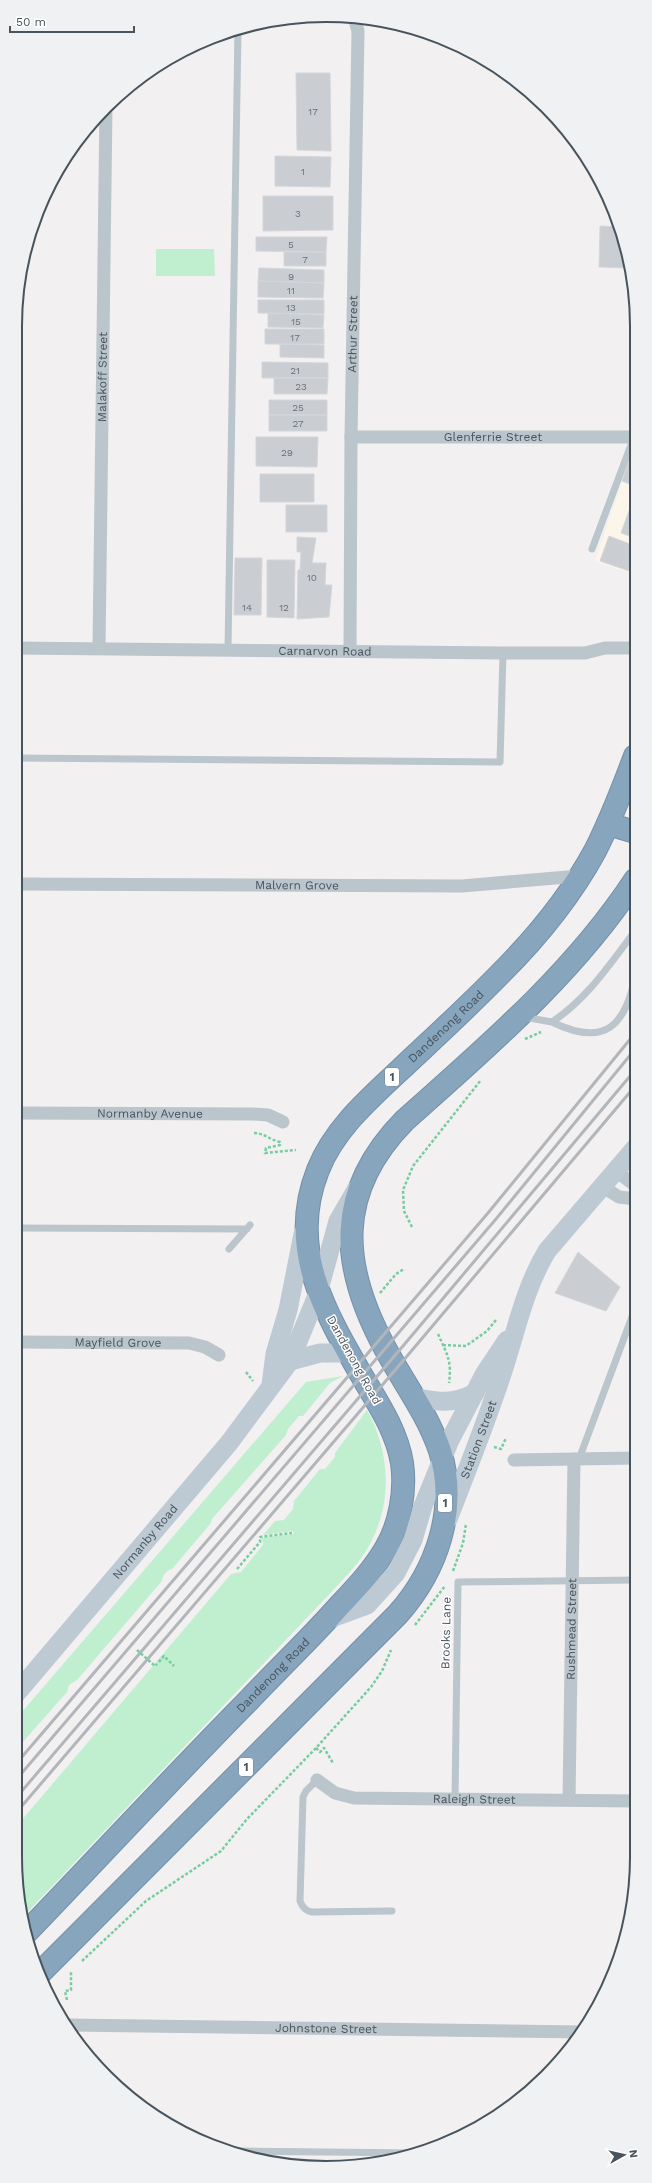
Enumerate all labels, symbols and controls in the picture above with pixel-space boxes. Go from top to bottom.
scale bar [10,8,134,34]
text: 50 m [16,15,46,29]
house number: 17 [308,106,318,117]
house number: 1 [301,166,305,177]
house number: 3 [295,208,301,219]
house number: 5 [288,239,294,250]
house number: 7 [302,254,308,265]
house number: 9 [288,271,294,282]
house number: 11 [287,285,295,296]
street label: Arthur Street [345,295,360,373]
house number: 13 [286,302,296,313]
house number: 15 [291,316,301,327]
street label: Malakoff Street [95,332,110,422]
house number: 17 [290,332,300,343]
house number: 21 [290,365,300,376]
house number: 23 [295,381,307,392]
house number: 25 [292,402,304,413]
house number: 27 [292,418,304,429]
street label: Glenferrie Street [444,430,542,444]
house number: 29 [281,447,293,458]
house number: 10 [307,572,317,583]
house number: 14 [242,602,252,613]
house number: 12 [279,602,289,613]
street label: Carnarvon Road [278,644,372,659]
street label: Malvern Grove [255,878,339,892]
street label: Dandenong Road [405,987,487,1066]
road number: 1 [385,1068,399,1086]
street label: Normanby Avenue [97,1106,203,1121]
street label: Dandenong Road [324,1313,384,1407]
street label: Mayfield Grove [75,1335,162,1350]
street label: Station Street [458,1399,499,1481]
road number: 1 [438,1494,452,1512]
street label: Normanby Road [110,1502,181,1582]
street label: Rushmead Street [564,1578,579,1680]
street label: Brooks Lane [438,1597,454,1669]
street label: Dandenong Road [233,1635,313,1716]
road number: 1 [239,1758,253,1776]
street label: Raleigh Street [433,1792,516,1807]
street label: Johnstone Street [275,2021,377,2036]
north arrow [604,2135,644,2175]
text: N [626,2149,640,2159]

